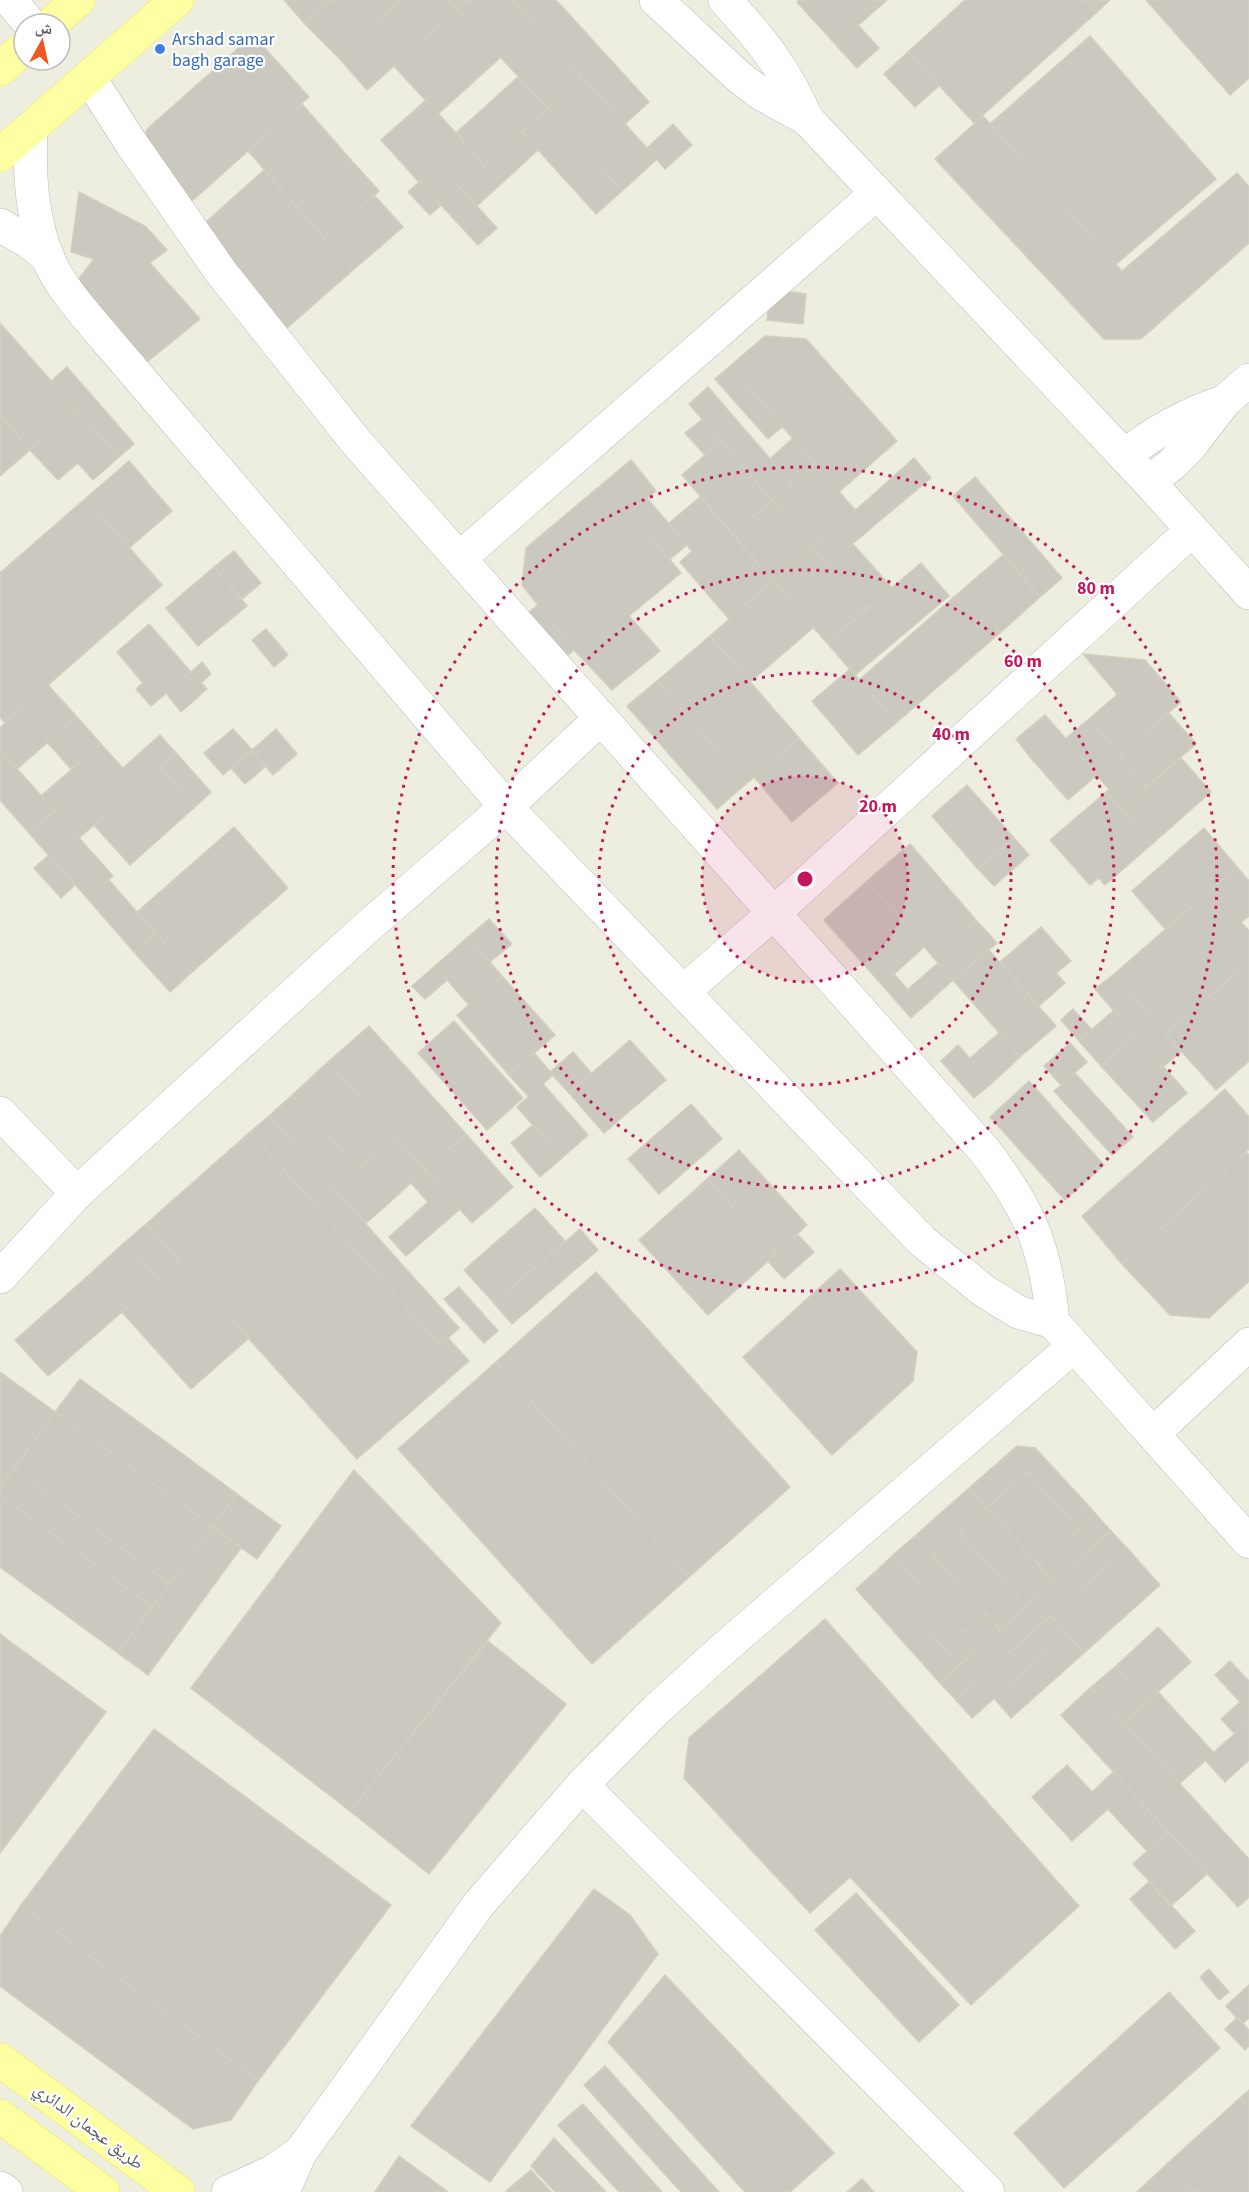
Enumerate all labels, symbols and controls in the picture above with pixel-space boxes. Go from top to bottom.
north arrow [12,12,72,72]
text: ش [34,16,54,40]
place label: Arshad samar bagh garage [172,27,276,73]
marker: Arshad samar bagh garage [153,42,167,56]
text: 80 m [1077,576,1115,601]
text: 60 m [1004,649,1042,674]
text: 40 m [932,722,970,747]
text: 20 m [859,794,897,819]
centre of rings [795,869,815,889]
street label: طريق عجمان الدائري [28,2077,149,2177]

